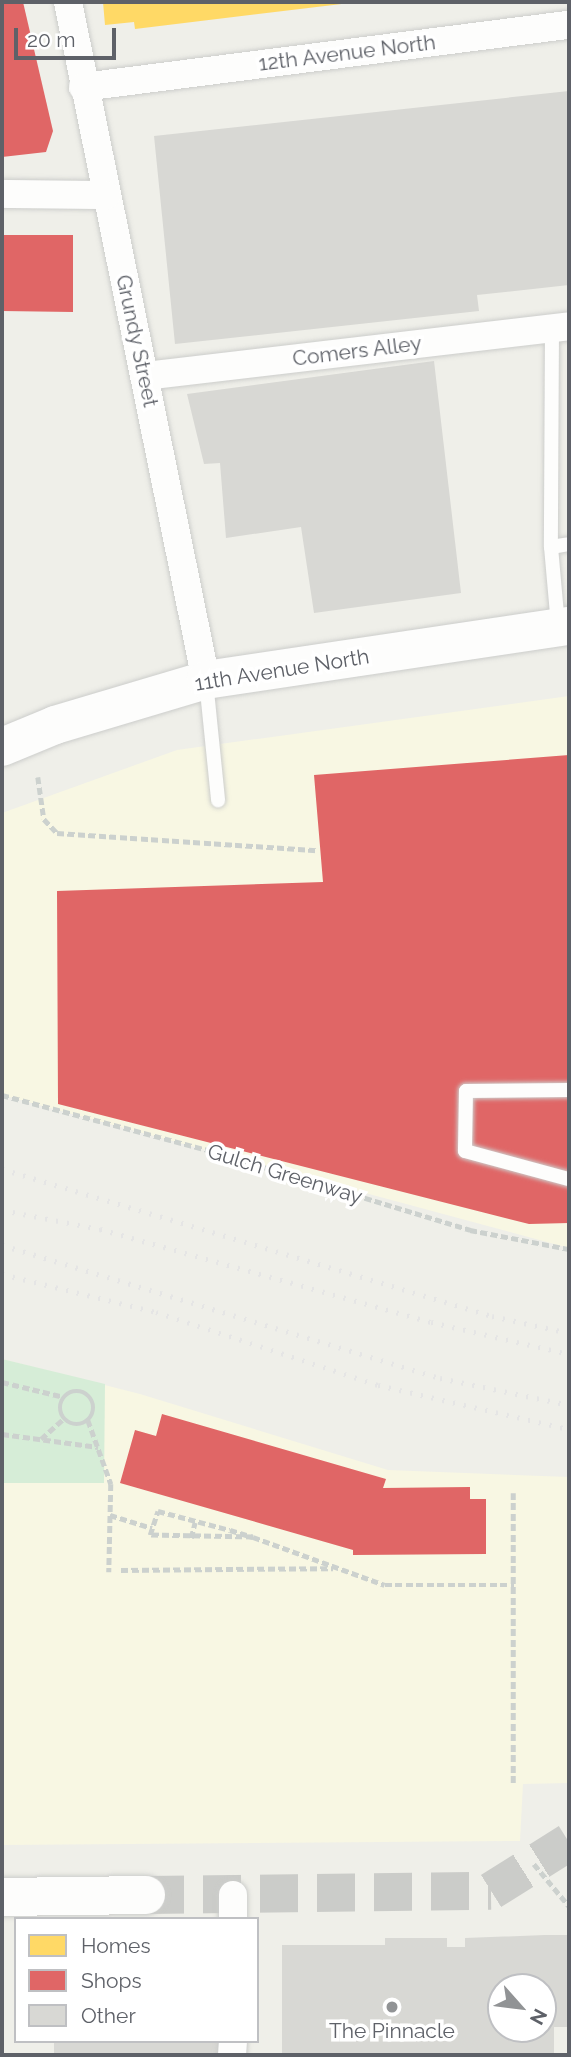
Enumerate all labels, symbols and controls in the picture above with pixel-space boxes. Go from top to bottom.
scale bar [18,14,119,58]
text: 20 m [27,27,75,52]
street label: 12th Avenue North [257,30,437,76]
street label: Grundy Street [111,272,163,410]
street label: Comers Alley [291,331,423,371]
street label: 11th Avenue North [193,644,371,696]
street label: Gulch Greenway [205,1139,365,1209]
legend [14,1917,259,2043]
text: Homes [81,1933,151,1958]
text: Shops [81,1968,142,1993]
north arrow [487,1973,557,2043]
marker: The Pinnacle [384,1999,400,2015]
text: Other [81,2003,136,2028]
text: N [526,2005,552,2028]
place label: The Pinnacle [329,2018,455,2044]

